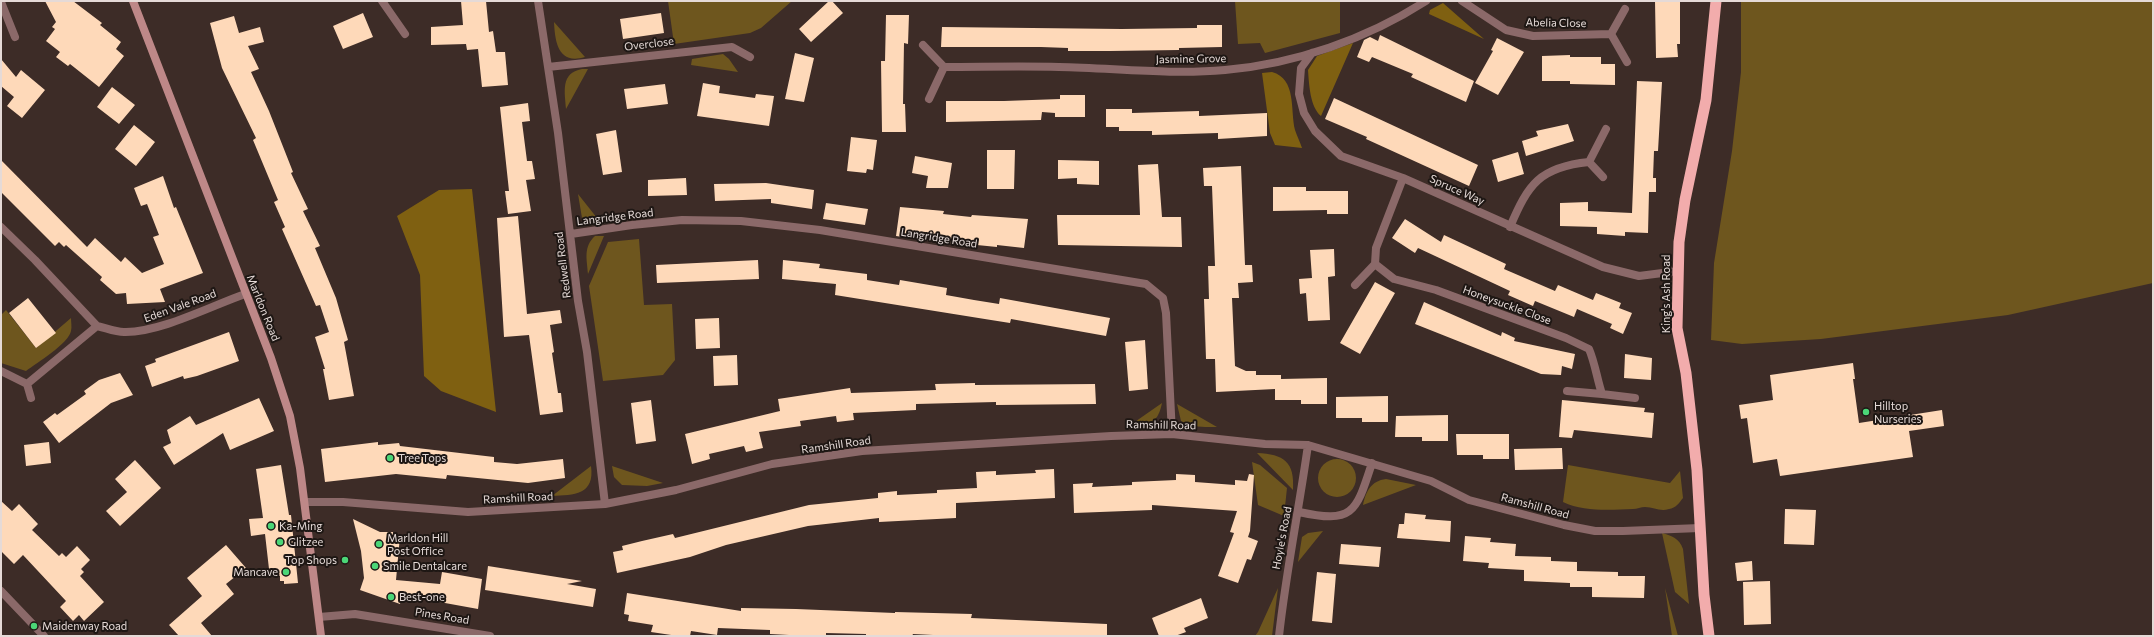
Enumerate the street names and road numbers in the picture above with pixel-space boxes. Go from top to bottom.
street label: Abelia Close [1525,16,1587,30]
street label: Overclose [623,34,675,54]
street label: Jasmine Grove [1156,52,1226,66]
street label: Spruce Way [1427,172,1487,208]
street label: Langridge Road [576,206,654,228]
street label: Langridge Road [900,225,978,251]
street label: Redwell Road [552,231,574,299]
street label: King's Ash Road [1659,255,1673,333]
street label: Marldon Road [244,273,282,343]
street label: Honeysuckle Close [1461,283,1553,327]
street label: Eden Vale Road [142,287,218,325]
street label: Ramshill Road [1126,418,1196,432]
street label: Ramshill Road [800,434,872,456]
street label: Ramshill Road [483,490,553,506]
street label: Ramshill Road [1499,491,1571,521]
street label: Hoyle's Road [1269,505,1295,571]
street label: Pines Road [414,605,470,627]

